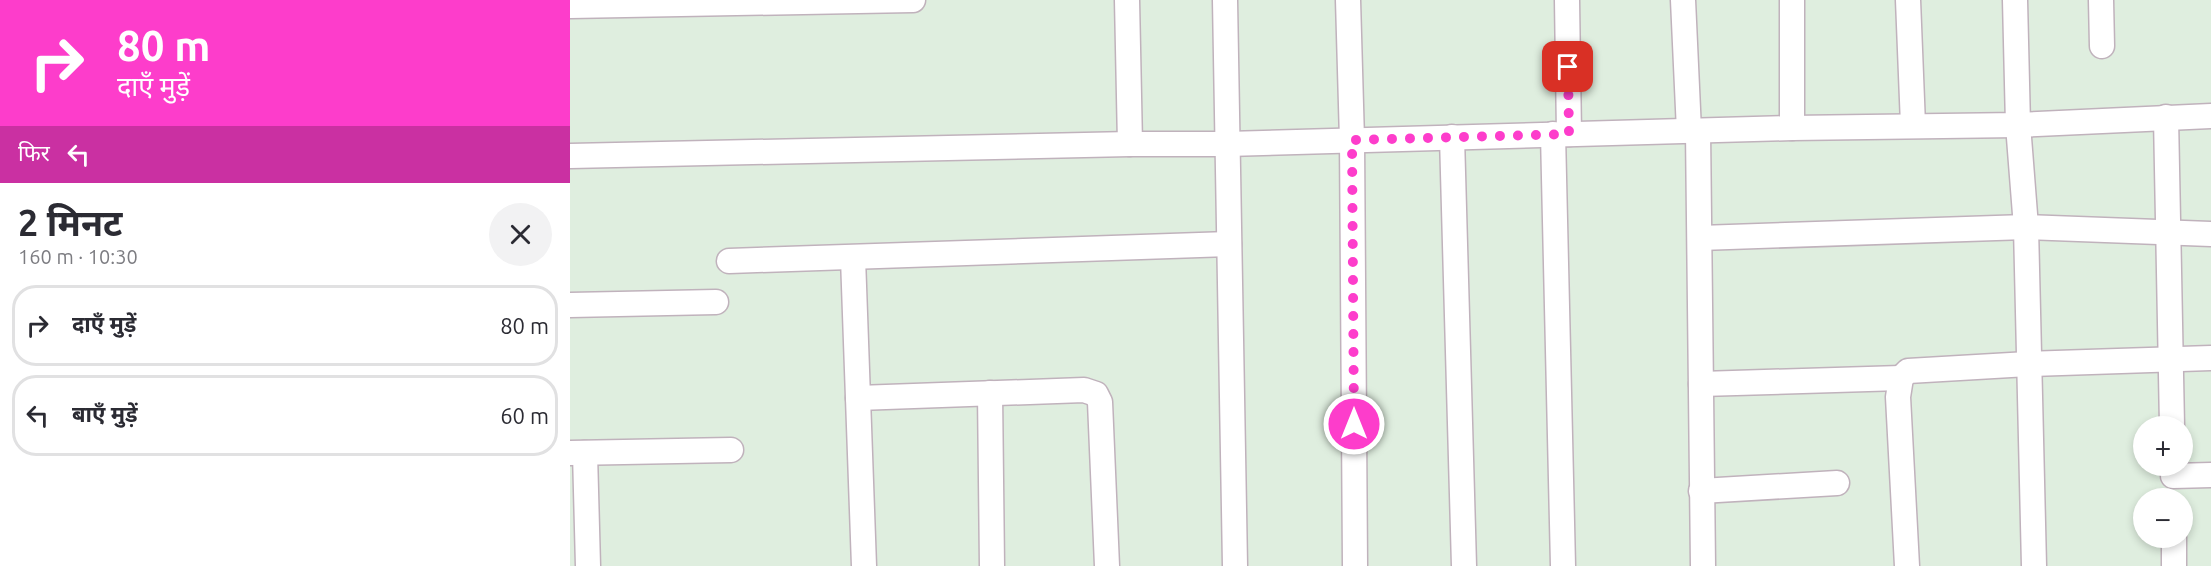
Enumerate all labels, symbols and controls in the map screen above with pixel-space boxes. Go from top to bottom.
text: 80 m [117,22,211,69]
icon: right [18,24,96,102]
pin [1542,41,1593,92]
icon: arrive [1551,50,1584,83]
text: दाएँ मुड़ें [117,71,190,101]
icon: left [62,138,95,171]
text: फिर [18,140,50,165]
text: 2 मिनट [18,202,122,243]
button: close [489,203,552,266]
text: 160 m · 10:30 [18,245,138,268]
icon: right [21,309,54,342]
text: दाएँ मुड़ें [72,311,136,336]
text: 80 m [500,313,549,338]
position arrow [1322,392,1386,456]
icon: left [21,399,54,432]
text: बाएँ मुड़ें [72,401,138,426]
text: 60 m [500,403,549,428]
map controls [2133,416,2193,548]
button: + [2133,416,2193,476]
button: − [2133,488,2193,548]

